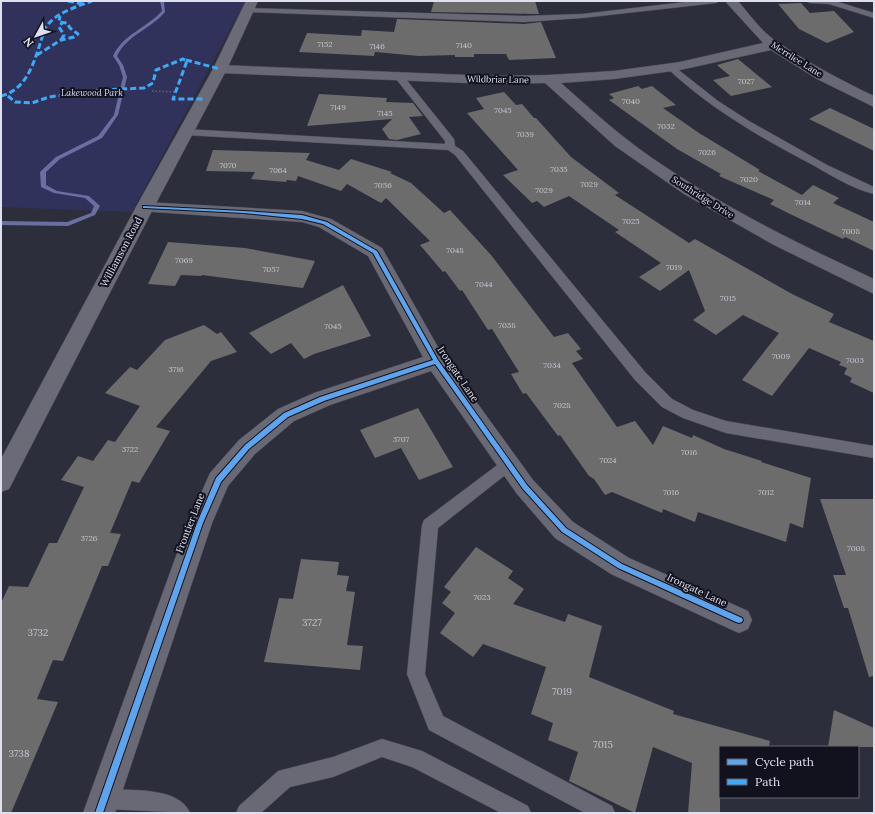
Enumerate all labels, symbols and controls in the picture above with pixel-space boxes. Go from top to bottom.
north arrow [16,16,56,56]
text: N [20,34,36,50]
house number: 7152 [317,39,333,49]
street label: Merrilee Lane [769,39,825,79]
house number: 7140 [456,40,472,50]
house number: 7146 [369,41,385,51]
street label: Wildbriar Lane [467,73,529,85]
house number: 7027 [738,76,755,86]
park label: Lakewood Park [61,87,123,98]
house number: 7040 [622,96,640,106]
house number: 7149 [330,102,346,112]
house number: 7045 [494,105,512,115]
house number: 7145 [377,108,393,118]
house number: 7032 [657,121,675,131]
house number: 7039 [516,129,534,139]
house number: 7026 [698,147,716,157]
house number: 7070 [219,160,237,170]
house number: 7035 [550,164,568,174]
house number: 7064 [269,165,287,175]
street label: Southridge Drive [670,173,736,221]
house number: 7020 [740,174,758,184]
house number: 7029 [580,179,598,189]
house number: 7056 [374,180,392,190]
house number: 7029 [535,185,553,195]
house number: 7014 [795,197,812,207]
street label: Williamson Road [97,215,145,289]
house number: 7025 [622,216,640,226]
house number: 7008 [842,226,861,236]
house number: 7048 [446,245,464,255]
house number: 7069 [175,255,193,265]
house number: 7019 [666,262,682,272]
house number: 7057 [263,264,280,274]
house number: 7044 [475,279,493,289]
house number: 7015 [720,293,736,303]
house number: 7038 [498,320,516,330]
house number: 7045 [324,321,342,331]
street label: Irongate Lane [435,344,482,405]
house number: 7009 [772,351,790,361]
house number: 7003 [846,355,865,365]
house number: 7034 [543,360,561,370]
house number: 3716 [168,364,184,374]
house number: 7028 [553,400,571,410]
house number: 3707 [393,434,410,444]
house number: 3722 [122,444,138,454]
house number: 7016 [681,447,697,457]
house number: 7024 [599,455,617,465]
house number: 7016 [663,487,679,497]
house number: 7012 [758,487,774,497]
street label: Frontier Lane [173,491,208,555]
house number: 3726 [81,533,98,543]
house number: 7008 [847,543,866,553]
street label: Irongate Lane [665,570,730,610]
house number: 7023 [473,592,491,602]
house number: 3727 [302,616,322,629]
house number: 3732 [28,626,48,639]
house number: 7019 [552,685,572,698]
house number: 7015 [593,738,613,751]
legend [719,746,859,798]
house number: 3738 [8,747,30,760]
text: Cycle path [755,754,814,769]
text: Path [755,774,780,789]

